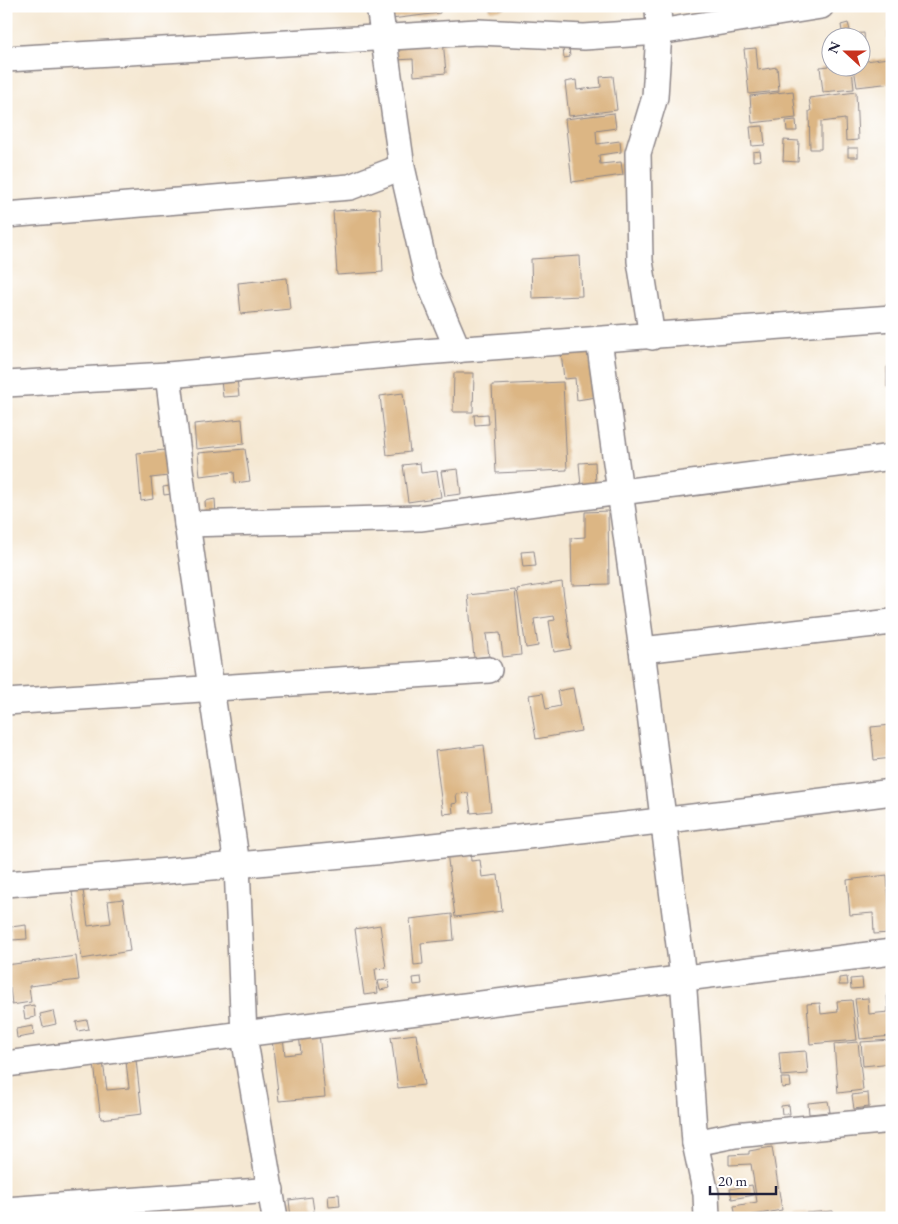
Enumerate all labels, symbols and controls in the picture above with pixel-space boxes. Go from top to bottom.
north arrow [820,28,870,78]
text: N [823,38,845,56]
scale bar [710,1164,777,1196]
text: 20 m [718,1171,747,1190]

